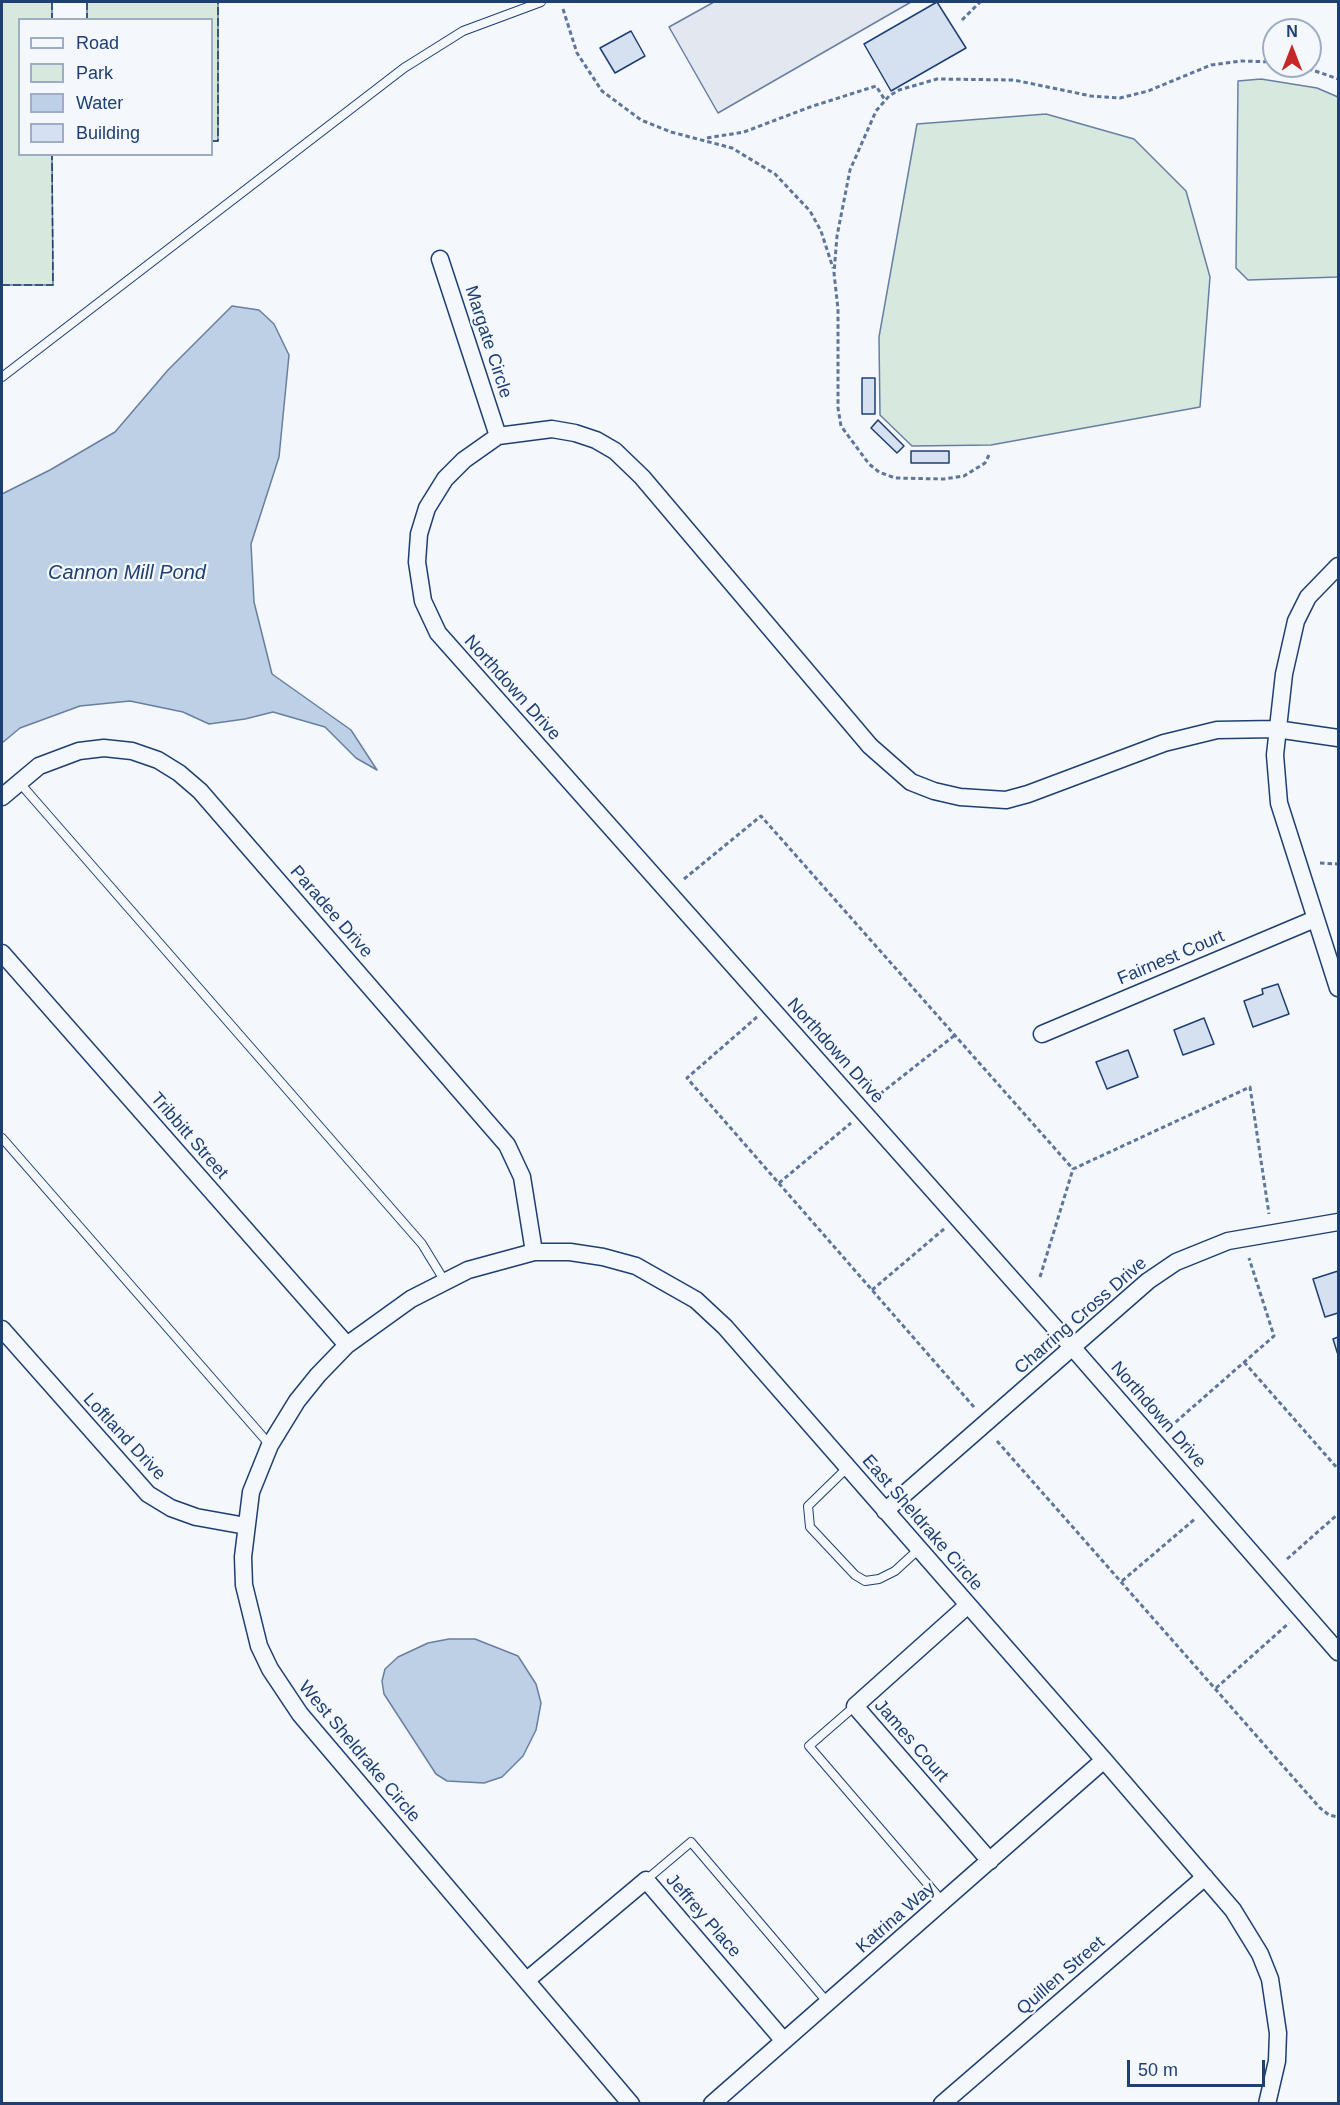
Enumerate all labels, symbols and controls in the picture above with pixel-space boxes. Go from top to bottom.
legend [18,18,213,156]
north arrow [1262,18,1322,78]
text: N [1286,23,1298,40]
text: Road [76,33,119,53]
text: Park [76,63,113,83]
text: Water [76,93,123,113]
text: Building [76,123,140,143]
street label: Margate Circle [460,283,516,401]
water label: Cannon Mill Pond [48,561,206,585]
street label: Northdown Drive [459,631,565,745]
street label: Paradee Drive [285,861,377,963]
street label: Fairnest Court [1114,926,1228,990]
street label: Northdown Drive [782,994,888,1108]
street label: Tribbitt Street [146,1088,232,1184]
street label: Charring Cross Drive [1011,1253,1151,1379]
street label: Northdown Drive [1106,1357,1210,1473]
street label: Loftland Drive [78,1389,170,1485]
street label: East Sheldrake Circle [857,1451,987,1595]
street label: West Sheldrake Circle [294,1677,424,1827]
street label: James Court [869,1695,953,1787]
street label: Jeffrey Place [661,1870,745,1962]
street label: Katrina Way [852,1878,940,1958]
street label: Quillen Street [1013,1932,1109,2020]
scale bar [1130,2048,1268,2086]
text: 50 m [1138,2060,1178,2080]

